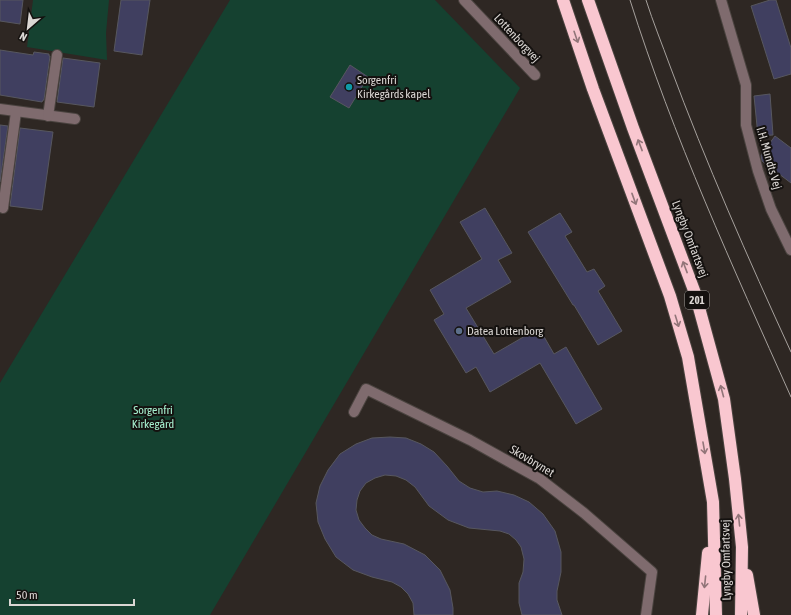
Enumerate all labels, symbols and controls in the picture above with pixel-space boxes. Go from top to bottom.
north arrow [8,8,48,48]
street label: Lottenborgvej [491,11,543,65]
text: N [18,30,29,44]
one-way arrow [572,31,580,43]
place label: Sorgenfri Kirkegårds kapel [357,73,431,101]
marker: Sorgenfri Kirkegårds kapel [344,82,354,92]
street label: I.H. Mundts Vej [753,125,785,191]
one-way arrow [635,139,643,151]
one-way arrow [630,192,638,204]
street label: Lyngby Omfartsvej [669,199,711,279]
one-way arrow [681,261,689,273]
road number: 201 [685,291,709,309]
one-way arrow [674,315,681,328]
place label: Datea Lottenborg [467,324,544,338]
marker: Datea Lottenborg [454,326,464,336]
one-way arrow [718,385,725,398]
park label: Sorgenfri Kirkegård [132,403,174,431]
one-way arrow [700,441,708,454]
street label: Skovbrynet [507,442,557,480]
one-way arrow [736,514,743,527]
street label: Lyngby Omfartsvej [718,519,734,601]
one-way arrow [701,575,709,588]
scale bar [10,581,134,607]
text: 50 m [16,588,38,602]

